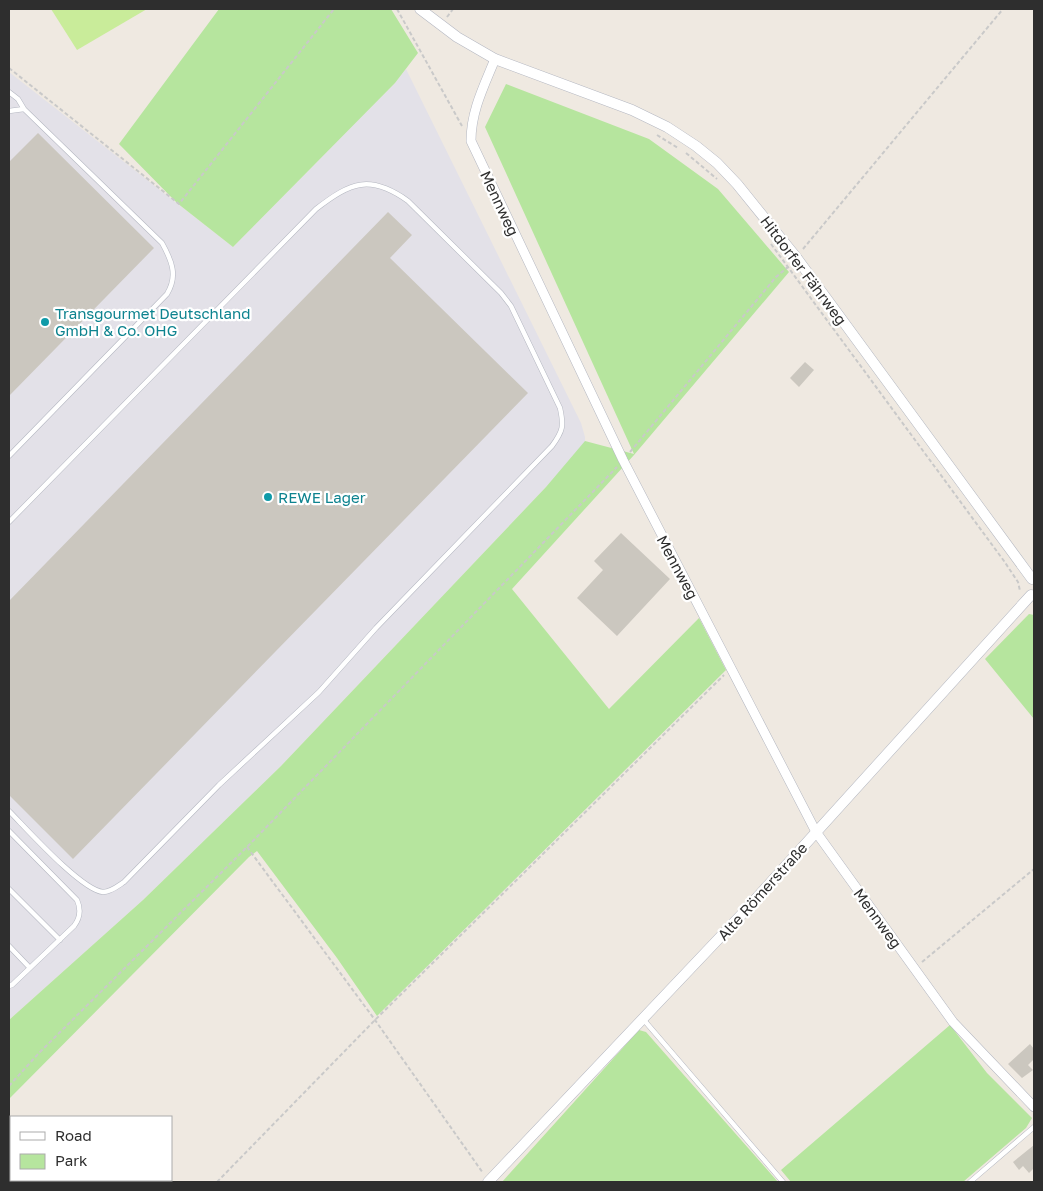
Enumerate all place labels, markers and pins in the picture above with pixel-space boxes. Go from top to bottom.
place label: Transgourmet Deutschland GmbH & Co. OHG [55,304,251,339]
marker: Transgourmet Deutschland GmbH & Co. OHG [39,316,51,328]
place label: REWE Lager [278,488,366,506]
marker: REWE Lager [262,491,274,503]

